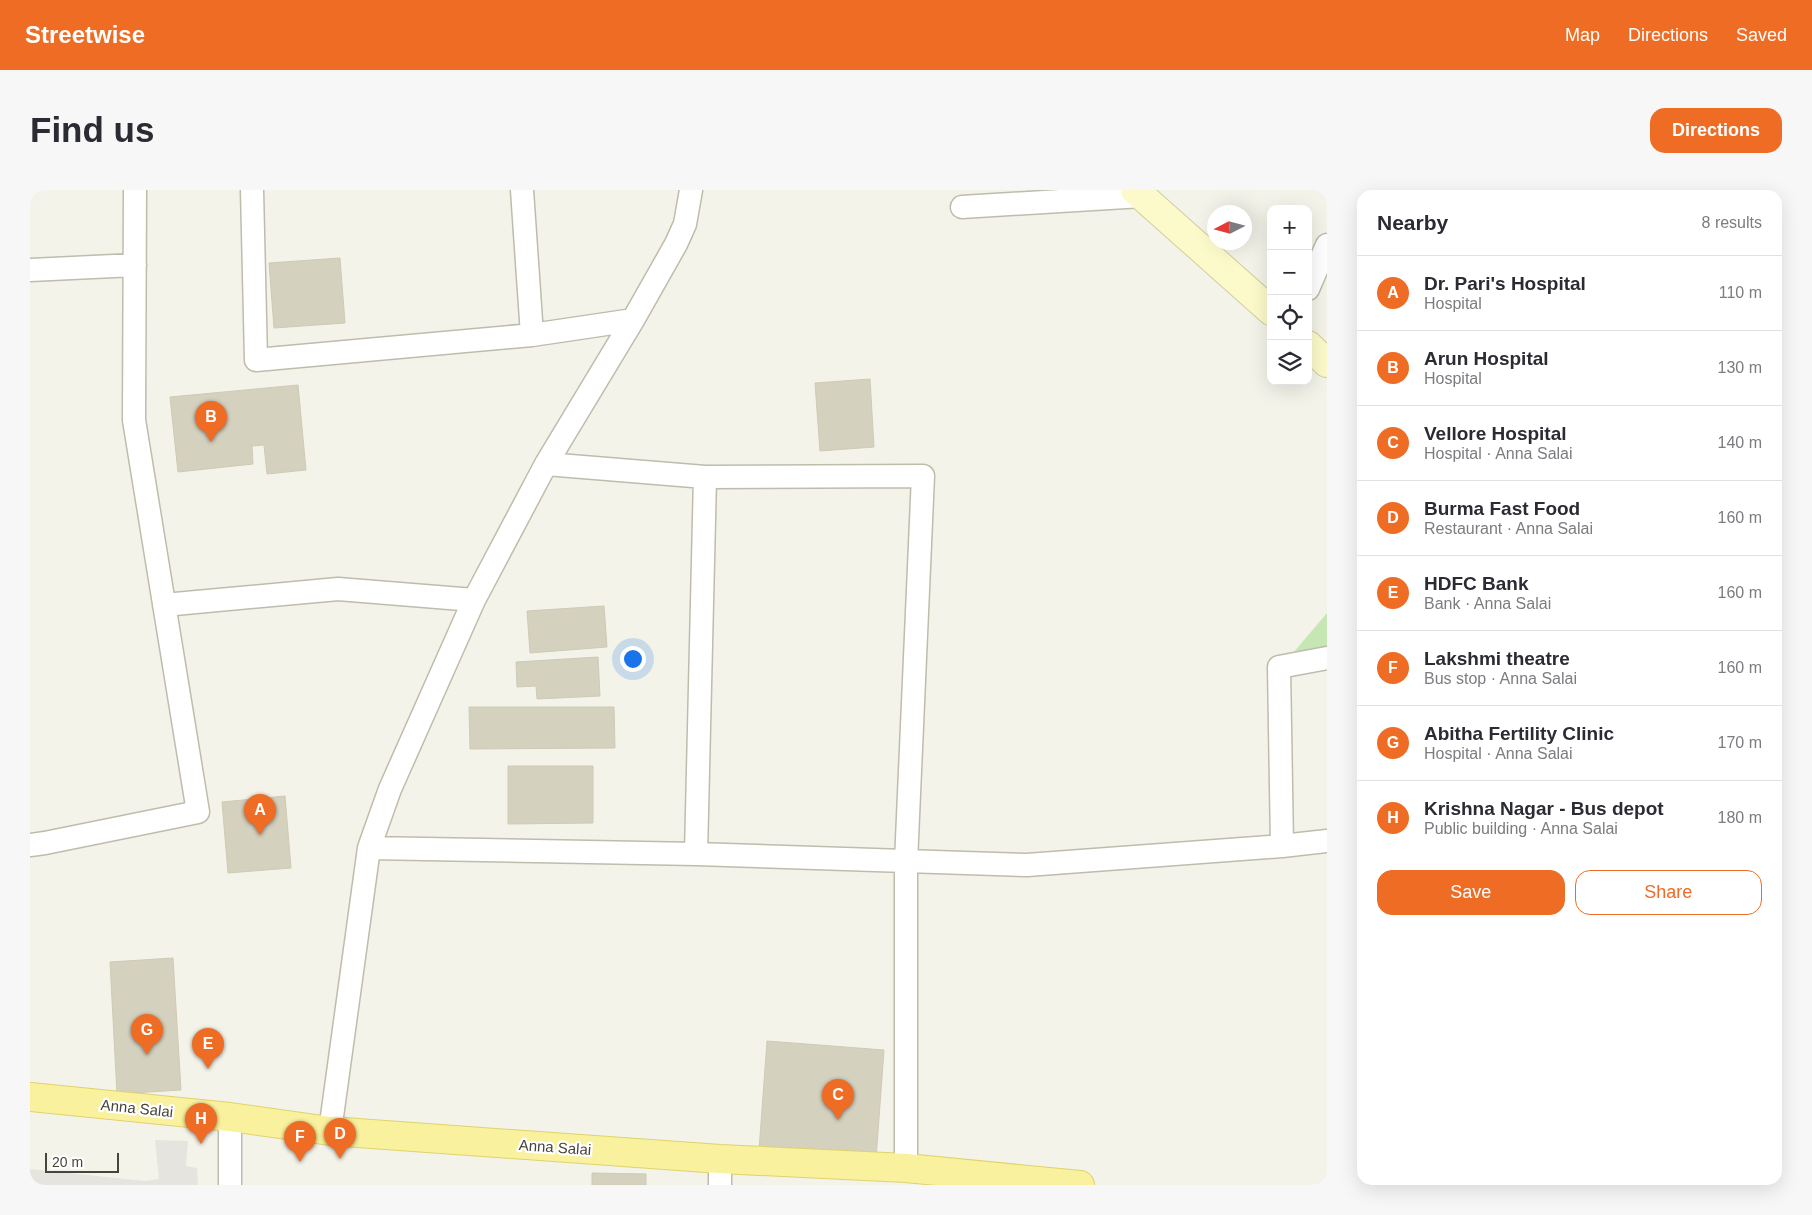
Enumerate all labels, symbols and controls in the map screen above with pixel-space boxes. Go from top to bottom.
text: Streetwise [25,21,145,48]
text: Map [1565,25,1600,45]
text: Directions [1628,25,1708,45]
text: Saved [1736,25,1787,45]
button: Directions [1650,108,1782,153]
text: Find us [30,110,154,149]
north arrow [1207,205,1252,250]
map controls [1267,205,1312,385]
button: + [1267,205,1312,250]
text: Nearby [1377,211,1448,234]
text: 8 results [1702,214,1762,231]
button: − [1267,250,1312,295]
text: Dr. Pari's Hospital [1424,273,1586,294]
text: A [1387,284,1399,301]
text: 110 m [1719,284,1762,301]
button: locate [1267,295,1312,340]
text: Hospital [1424,295,1482,312]
button: layers [1267,340,1312,385]
text: Arun Hospital [1424,348,1549,369]
text: B [1387,359,1399,376]
text: 130 m [1718,359,1762,376]
text: Hospital [1424,370,1482,387]
pin: B [195,401,227,442]
text: Vellore Hospital [1424,423,1567,444]
text: C [1387,434,1399,451]
text: 140 m [1718,434,1762,451]
text: Hospital · Anna Salai [1424,445,1573,462]
text: Burma Fast Food [1424,498,1580,519]
text: D [1387,509,1399,526]
text: 160 m [1718,509,1762,526]
text: Restaurant · Anna Salai [1424,520,1593,537]
text: HDFC Bank [1424,573,1529,594]
text: E [1388,584,1398,601]
text: 160 m [1718,584,1762,601]
text: Bank · Anna Salai [1424,595,1551,612]
your location [620,646,646,672]
text: Lakshmi theatre [1424,648,1570,669]
text: F [1388,659,1398,676]
text: 160 m [1718,659,1762,676]
text: Bus stop · Anna Salai [1424,670,1577,687]
text: Abitha Fertility Clinic [1424,723,1614,744]
text: G [1387,734,1399,751]
text: 170 m [1718,734,1762,751]
text: Hospital · Anna Salai [1424,745,1573,762]
pin: A [244,794,276,835]
text: Krishna Nagar - Bus depot [1424,798,1664,819]
text: H [1387,809,1399,826]
text: 180 m [1718,809,1762,826]
text: Public building · Anna Salai [1424,820,1618,837]
button: Save [1377,870,1565,915]
button: Share [1575,870,1762,915]
pin: G [131,1014,163,1055]
pin: E [192,1028,224,1069]
pin: C [822,1079,854,1120]
street label: Anna Salai [100,1096,174,1120]
pin: H [185,1103,217,1144]
pin: D [324,1118,356,1159]
pin: F [284,1121,316,1162]
street label: Anna Salai [518,1136,592,1158]
scale bar [45,1150,119,1173]
text: 20 m [52,1154,83,1170]

